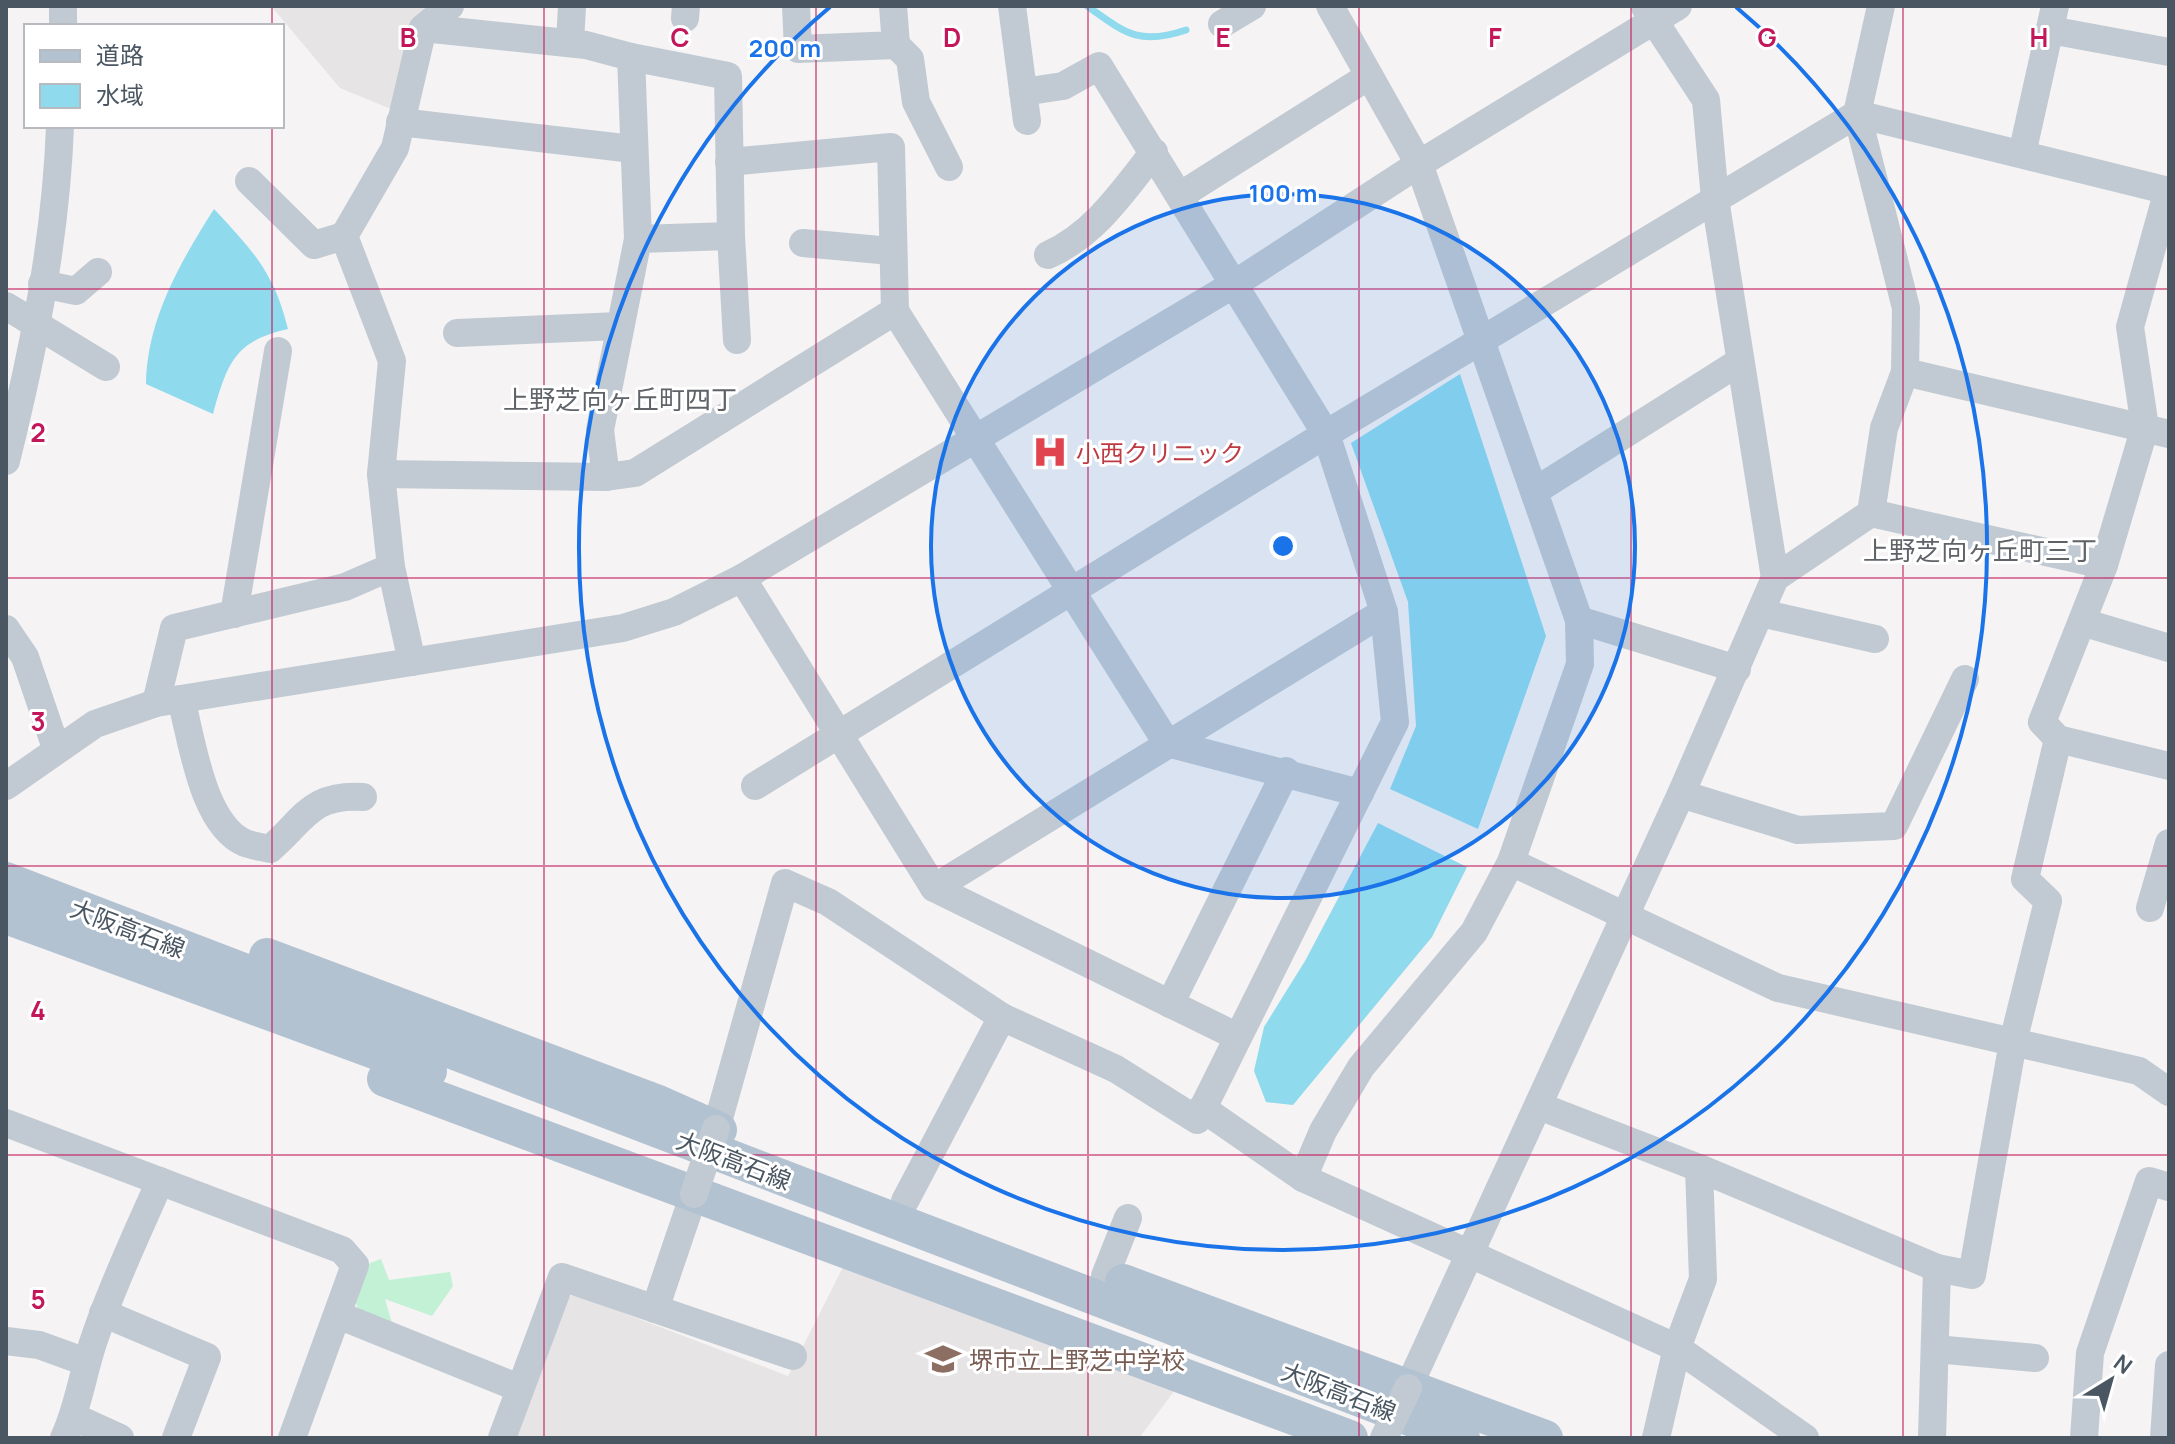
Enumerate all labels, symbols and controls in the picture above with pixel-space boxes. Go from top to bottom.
text: B [400,19,416,55]
text: C [670,19,690,55]
text: D [943,19,961,55]
text: E [1215,19,1231,55]
text: F [1488,19,1502,55]
text: G [1757,19,1777,55]
text: H [2030,19,2048,55]
legend [24,24,284,128]
text: 200 m [749,31,821,64]
text: 道路 [96,38,144,71]
text: 水域 [96,78,144,111]
text: 100 m [1249,176,1317,209]
district label: 上野芝向ヶ丘町四丁 [503,381,737,417]
text: 2 [30,414,46,450]
hospital icon: 小西クリニック [1031,433,1069,471]
place label: 小西クリニック [1076,436,1244,469]
centre of rings [1269,532,1297,560]
district label: 上野芝向ヶ丘町三丁 [1863,532,2097,568]
text: 3 [30,703,46,739]
street label: 大阪高石線 [66,891,190,965]
text: 4 [30,992,46,1028]
street label: 大阪高石線 [672,1123,796,1197]
text: 5 [30,1281,46,1317]
school or university icon: 堺市立上野芝中学校 [924,1340,962,1378]
north arrow [2071,1340,2151,1420]
place label: 堺市立上野芝中学校 [969,1343,1185,1376]
text: N [2108,1347,2138,1381]
street label: 大阪高石線 [1277,1354,1401,1428]

